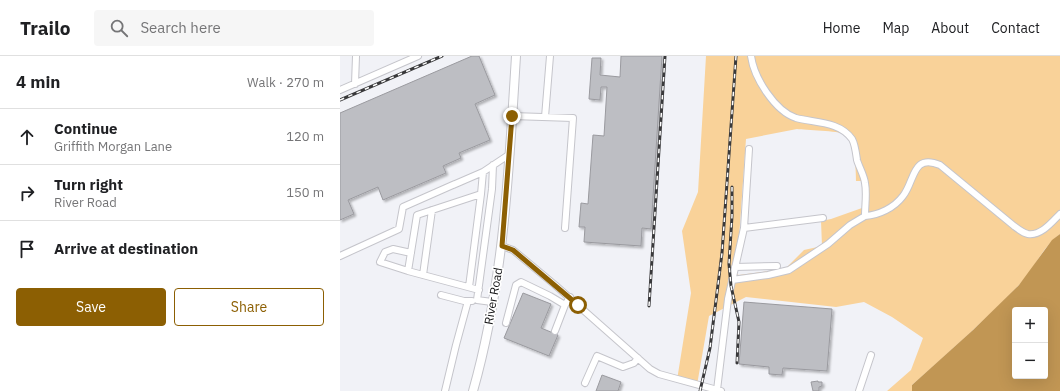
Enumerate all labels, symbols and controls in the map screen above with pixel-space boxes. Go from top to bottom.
search box [94,10,374,46]
text: Trailo [20,16,70,40]
icon: search [108,17,130,39]
text: Search here [140,18,221,37]
text: Home [823,19,860,37]
text: Map [882,19,909,37]
text: About [931,19,969,37]
text: Contact [991,19,1040,37]
text: 4 min [16,71,60,93]
text: Walk · 270 m [247,74,324,91]
route end [503,107,521,125]
text: Continue [54,119,118,138]
icon: ahead [16,126,38,148]
text: 120 m [286,128,324,145]
text: Griffith Morgan Lane [54,138,172,155]
text: Turn right [54,175,123,194]
icon: right [16,182,38,204]
text: 150 m [286,184,324,201]
text: River Road [54,194,117,211]
icon: arrive [16,238,38,260]
text: Arrive at destination [54,239,198,258]
street label: River Road [481,266,505,326]
button: Save [16,288,166,326]
button: Share [174,288,324,326]
route start [569,296,587,314]
map controls [1012,307,1048,379]
button: + [1012,307,1048,343]
button: − [1012,343,1048,379]

